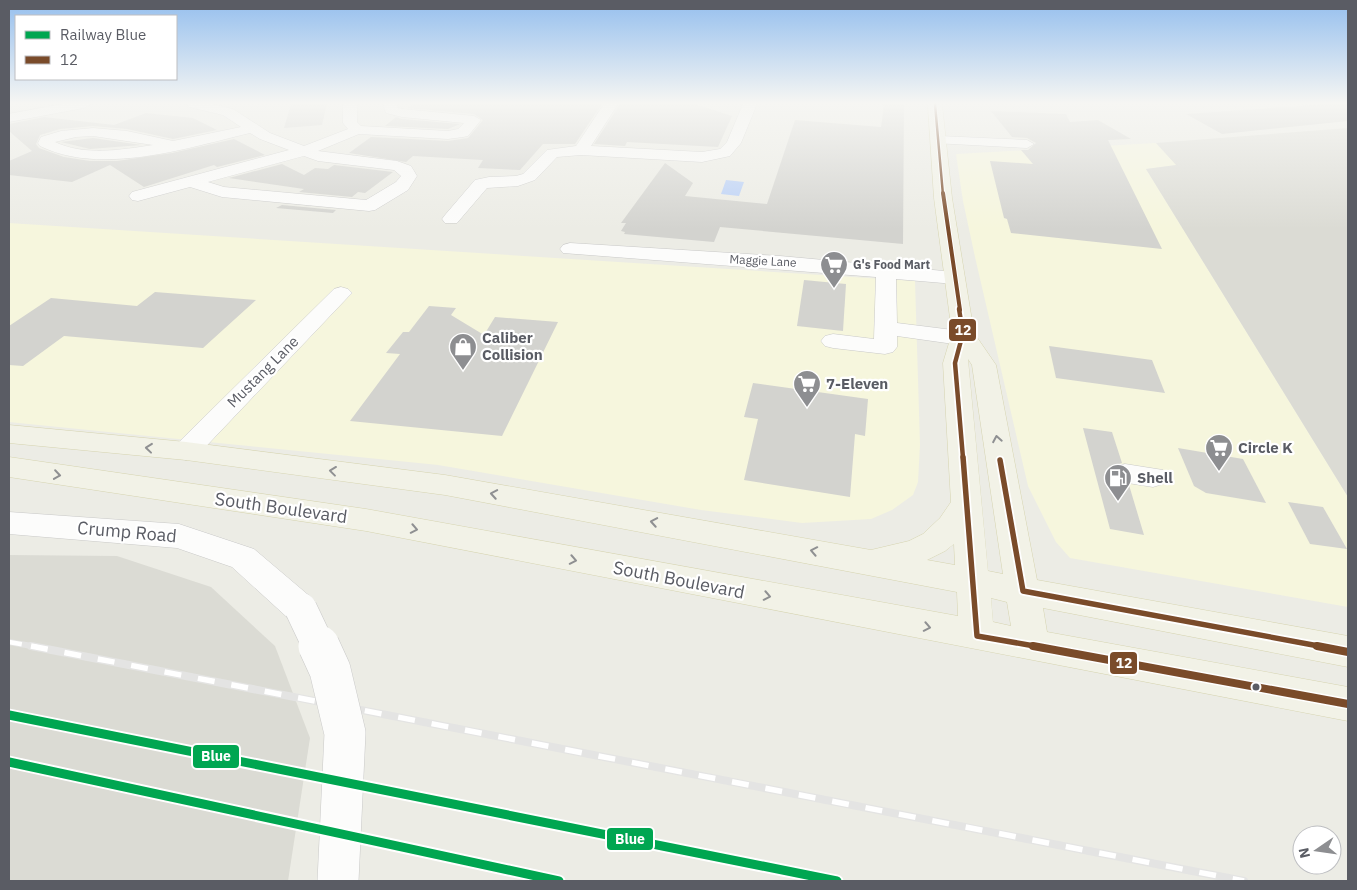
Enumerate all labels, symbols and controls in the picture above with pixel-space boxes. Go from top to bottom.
legend [15,15,178,80]
text: Railway Blue [60,25,146,44]
text: 12 [60,50,78,69]
supermarket icon: G's Food Mart [819,250,849,289]
street label: Maggie Lane [729,251,797,270]
place label: G's Food Mart [853,257,930,272]
line badge: 12 [948,318,977,342]
text: 12 [955,321,971,339]
place label: Caliber Collision [482,328,543,364]
street label: Mustang Lane [223,332,302,411]
shop icon: Caliber Collision [448,332,478,371]
supermarket icon: 7-Eleven [792,369,822,408]
place label: 7-Eleven [826,374,888,393]
supermarket icon: Circle K [1204,433,1234,472]
one-way arrow [992,435,1002,444]
place label: Circle K [1238,438,1293,457]
one-way arrow [145,443,153,454]
fuel station icon: Shell [1103,463,1133,502]
one-way arrow [329,466,337,477]
place label: Shell [1137,468,1173,487]
one-way arrow [53,469,61,479]
street label: South Boulevard [213,487,349,528]
one-way arrow [489,489,498,499]
street label: Crump Road [76,516,178,547]
one-way arrow [649,518,658,528]
one-way arrow [409,524,418,534]
one-way arrow [809,547,818,557]
one-way arrow [569,554,578,564]
street label: South Boulevard [611,555,747,604]
one-way arrow [763,591,772,601]
one-way arrow [923,621,931,631]
line badge: 12 [1109,651,1138,675]
text: 12 [1116,654,1132,672]
unlabelled marker [1251,682,1261,692]
line badge: Blue [192,744,240,769]
text: Blue [201,747,231,765]
north arrow [1292,825,1342,875]
line badge: Blue [606,827,654,851]
text: Blue [615,830,645,848]
text: N [1294,846,1314,860]

